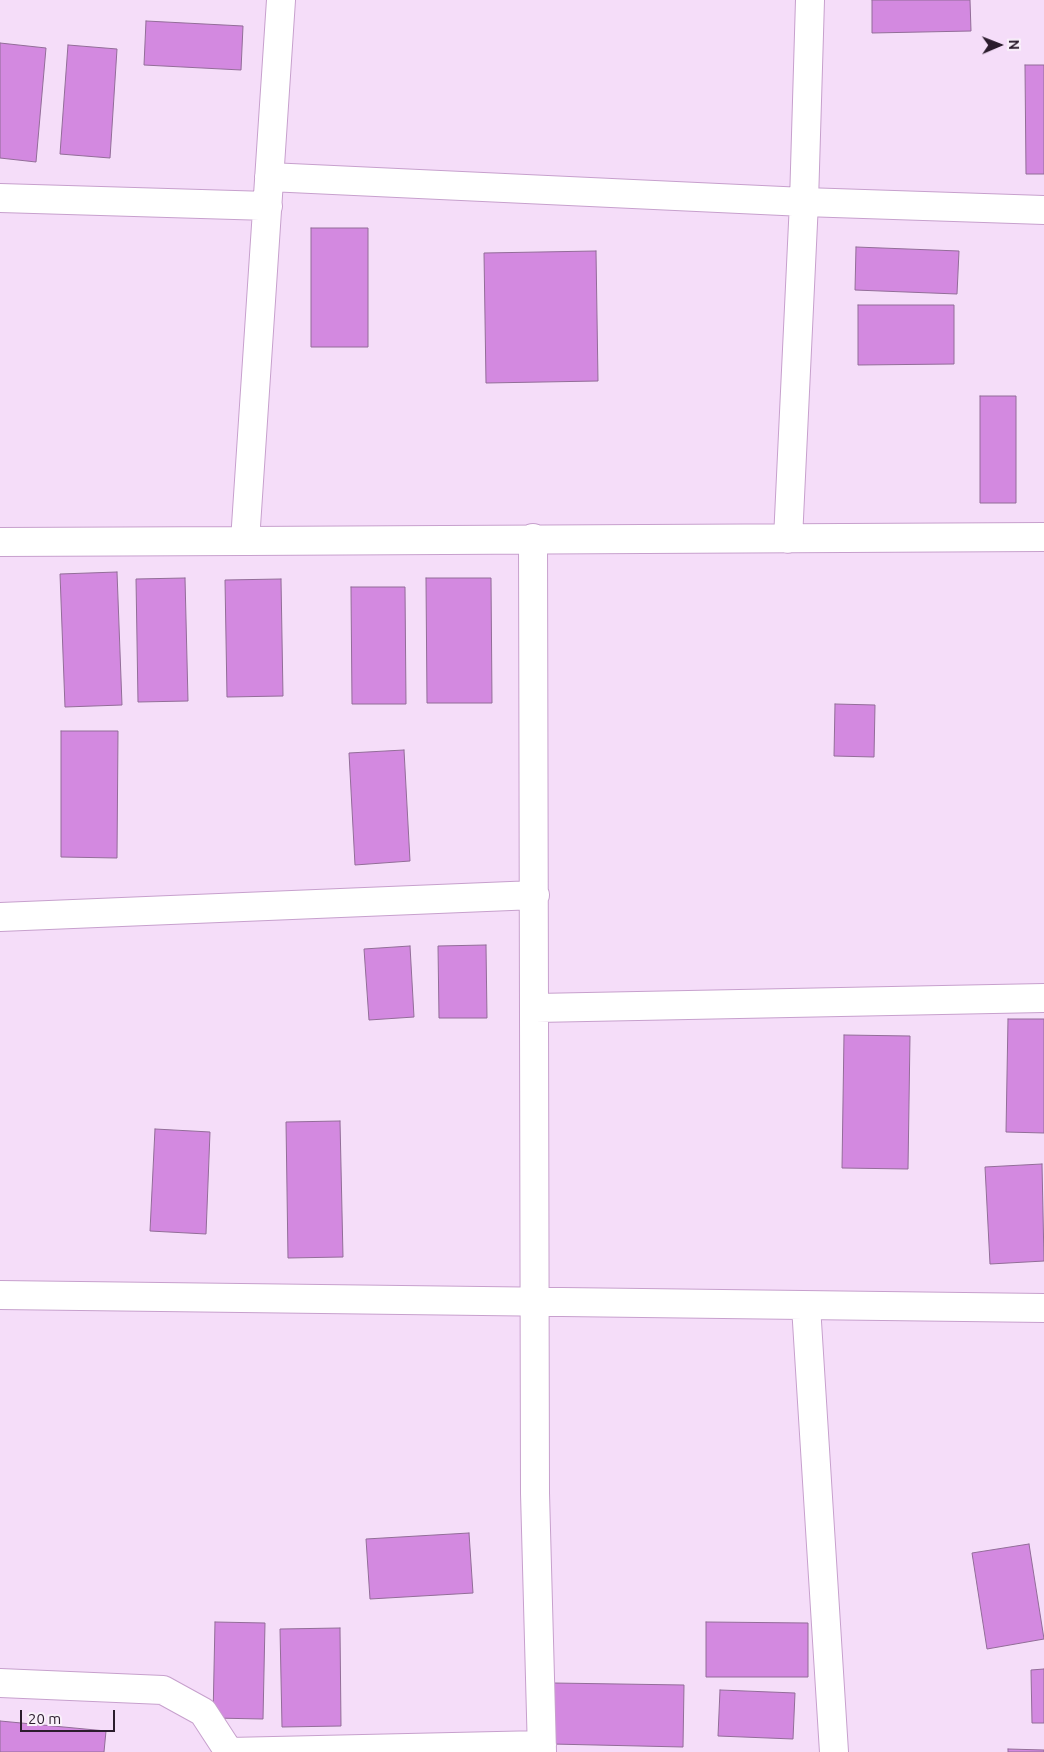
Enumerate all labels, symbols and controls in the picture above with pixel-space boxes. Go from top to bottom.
north arrow [974,20,1024,70]
text: N [1006,39,1022,50]
scale bar [22,1700,118,1732]
text: 20 m [28,1710,61,1727]

